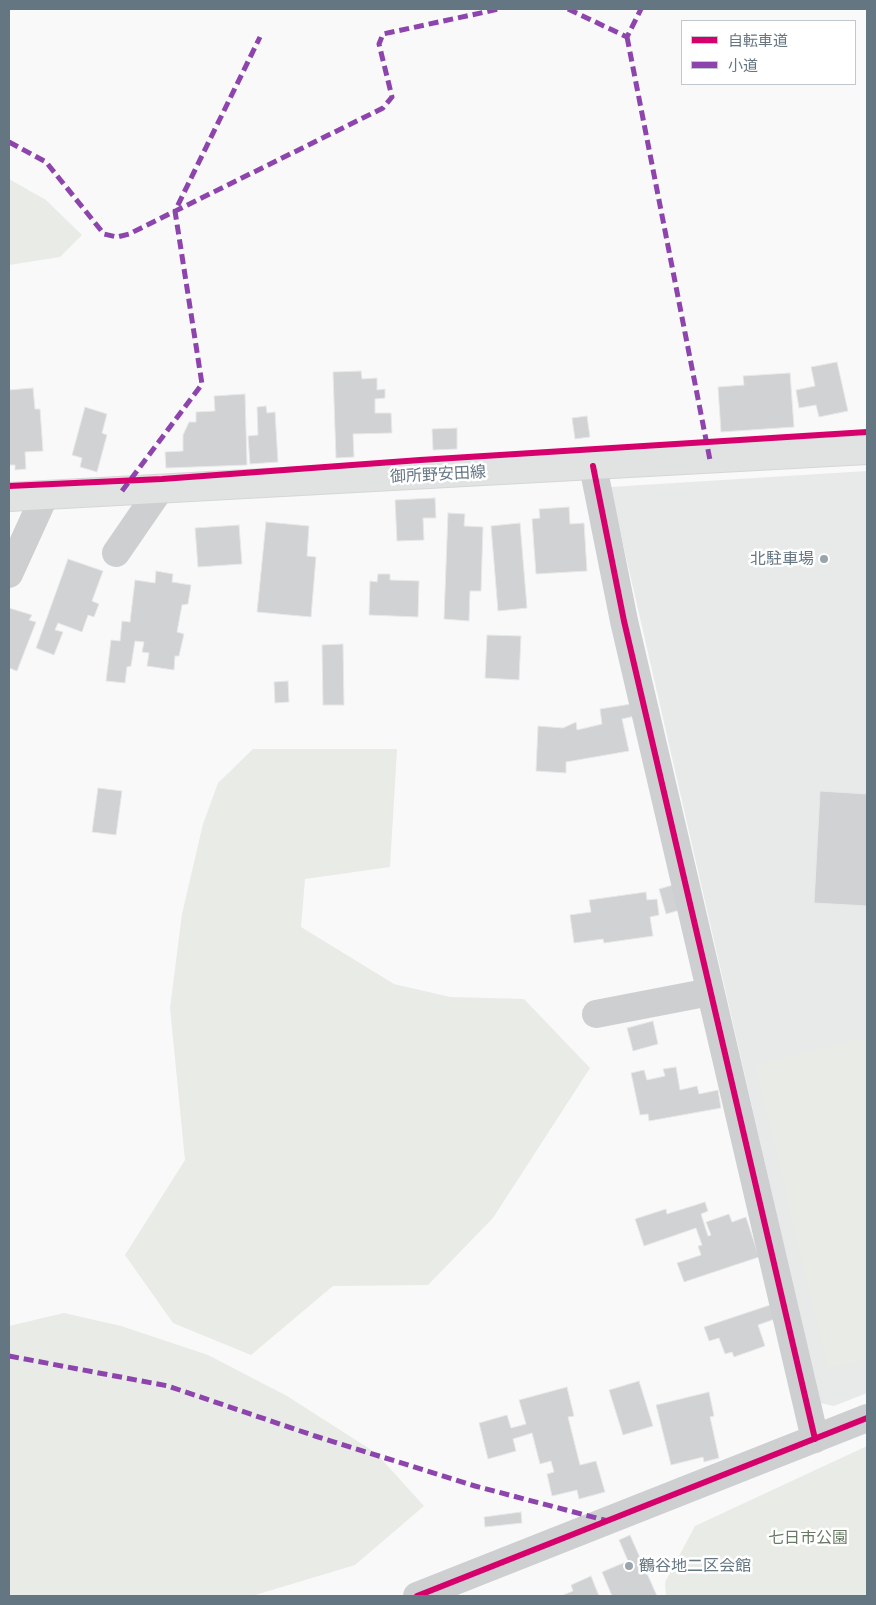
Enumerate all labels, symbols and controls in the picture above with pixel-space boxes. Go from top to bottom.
legend [681,20,856,85]
text: 自転車道 [728,32,788,50]
text: 小道 [728,57,758,75]
street label: 御所野安田線 [390,463,486,487]
place label: 北駐車場 [750,549,814,569]
marker: 北駐車場 [818,553,830,565]
park label: 七日市公園 [768,1528,848,1548]
place label: 鶴谷地二区会館 [639,1556,751,1576]
marker: 鶴谷地二区会館 [623,1560,635,1572]

